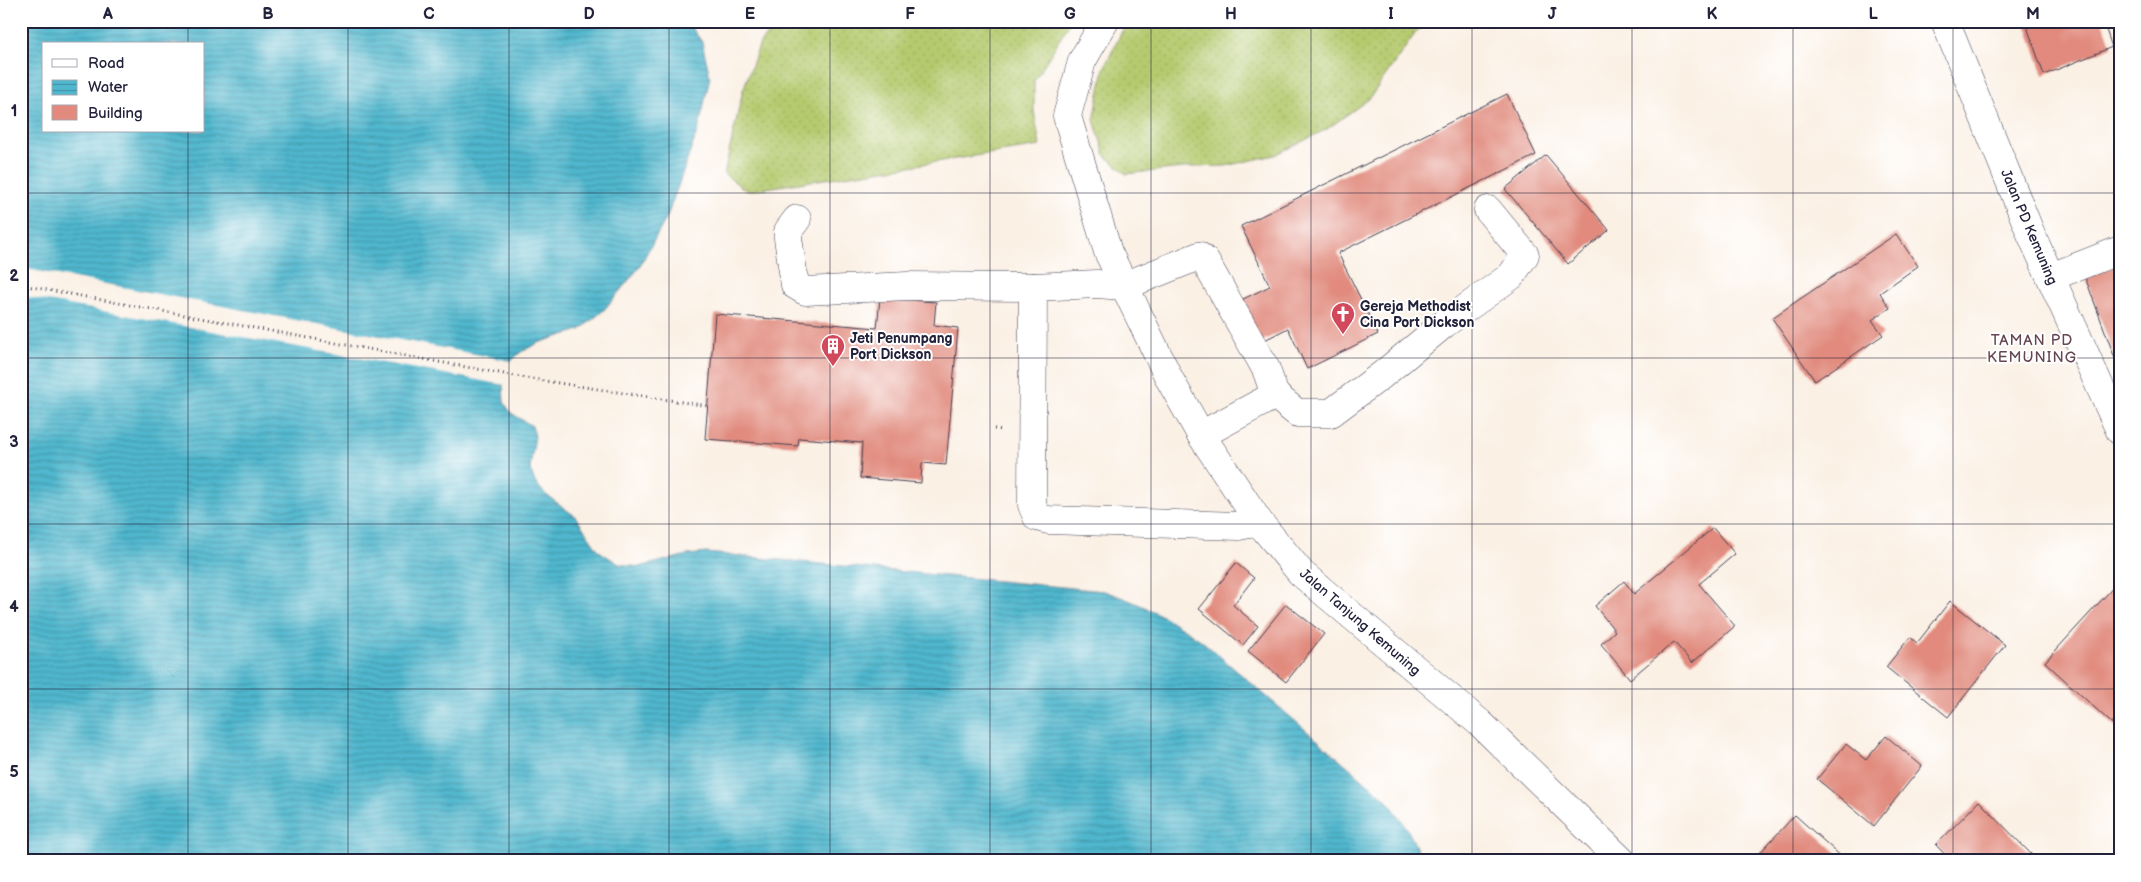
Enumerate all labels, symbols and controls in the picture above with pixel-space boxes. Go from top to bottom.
text: A [102,5,113,24]
text: B [262,5,274,24]
text: C [423,5,435,24]
text: D [583,5,595,24]
text: E [745,5,755,24]
text: F [905,5,915,24]
text: G [1064,5,1076,24]
text: H [1225,5,1237,24]
text: I [1388,5,1394,24]
text: J [1548,5,1557,24]
text: K [1707,5,1718,24]
text: L [1868,5,1878,24]
text: M [2026,5,2040,24]
legend [42,42,205,132]
text: Road [88,54,124,73]
text: Water [88,78,128,97]
text: 1 [11,102,17,121]
text: Building [88,104,143,123]
street label: Jalan PD Kemuning [1997,167,2061,287]
text: 2 [9,267,19,286]
place label: Gereja Methodist Cina Port Dickson [1360,298,1474,331]
church icon: Gereja Methodist Cina Port Dickson [1330,301,1356,335]
place label: Jeti Penumpang Port Dickson [850,330,953,363]
district label: TAMAN PD KEMUNING [1987,331,2077,367]
building icon: Jeti Penumpang Port Dickson [820,333,846,367]
text: 3 [9,433,19,452]
street label: Jalan Tanjung Kemuning [1296,565,1424,679]
text: 4 [9,598,19,617]
text: 5 [9,763,19,782]

